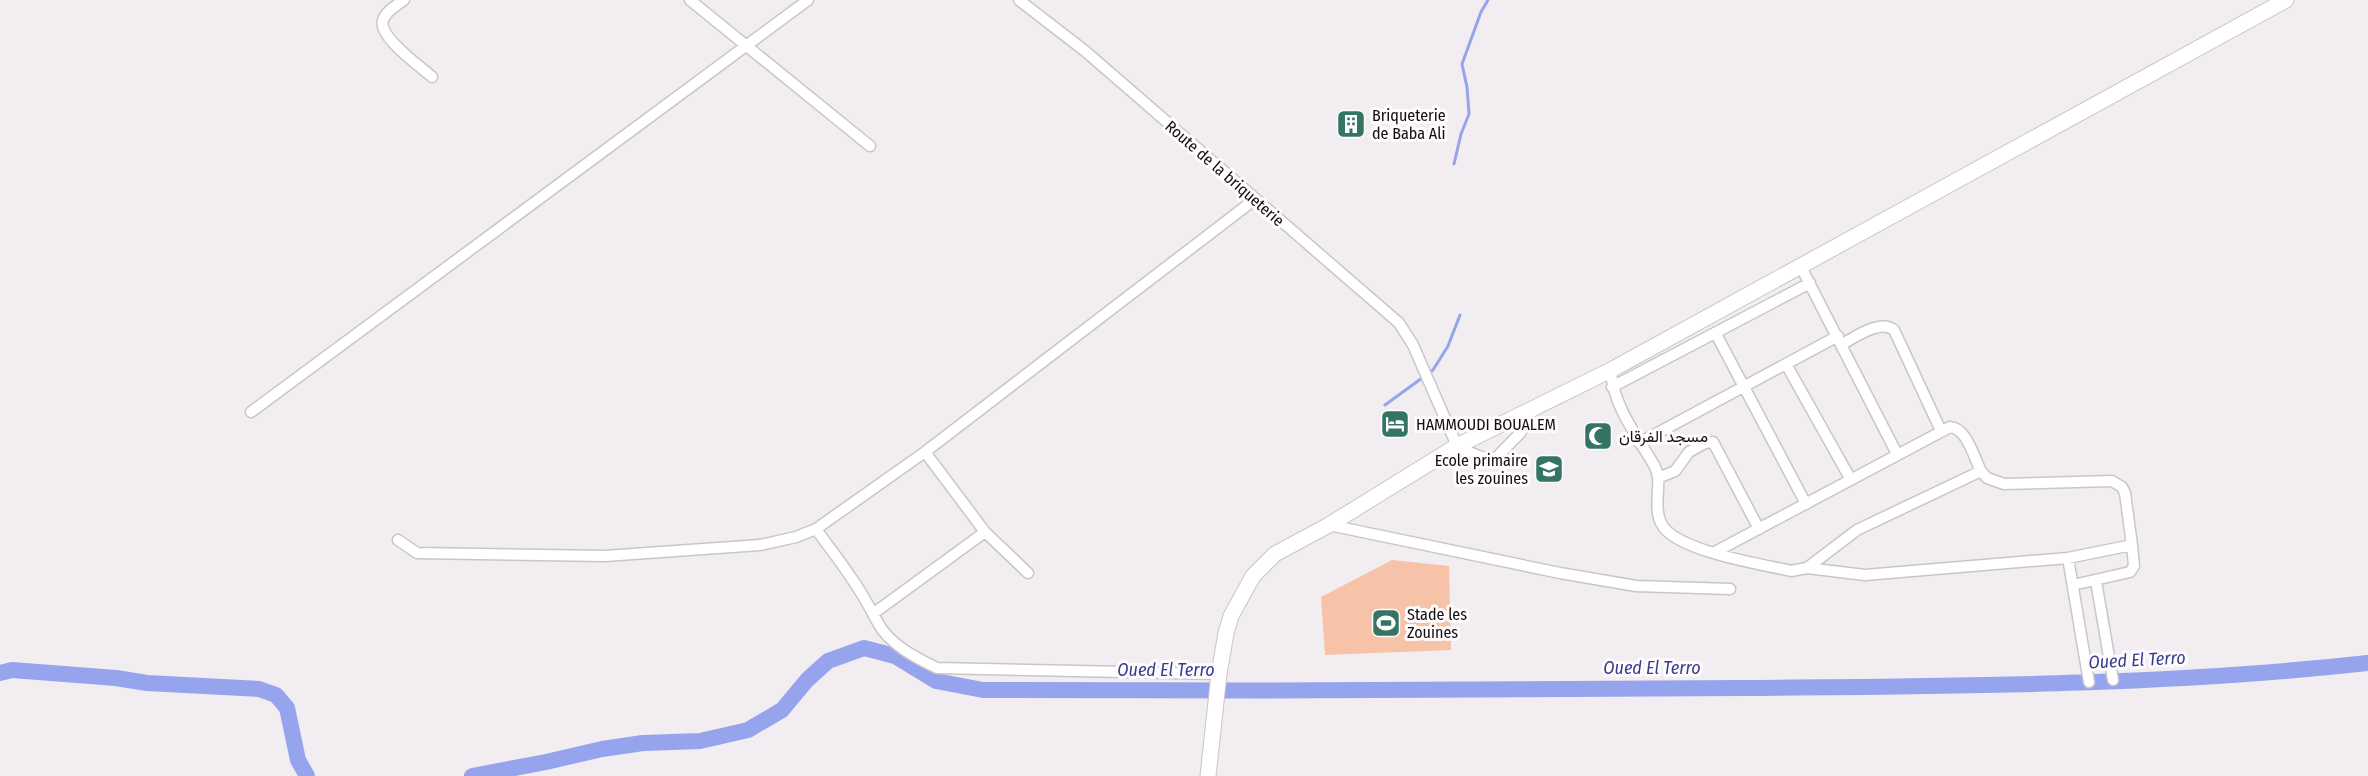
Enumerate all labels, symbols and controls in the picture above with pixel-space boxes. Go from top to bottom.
place label: Briqueterie de Baba Ali [1372,106,1446,143]
building icon: Briqueterie de Baba Ali [1335,108,1367,140]
street label: Route de la briqueterie [1161,117,1288,230]
hotel icon: HAMMOUDI BOUALEM [1379,408,1411,440]
place label: HAMMOUDI BOUALEM [1416,415,1556,434]
mosque icon: مسجد الفرقان [1582,420,1614,452]
place label: مسجد الفرقان [1619,427,1708,447]
place label: Ecole primaire les zouines [1435,451,1528,488]
school or university icon: Ecole primaire les zouines [1533,453,1565,485]
place label: Stade les Zouines [1407,605,1467,642]
sports icon: Stade les Zouines [1370,607,1402,639]
water label: Oued El Terro [2088,646,2186,674]
water label: Oued El Terro [1603,657,1701,679]
water label: Oued El Terro [1117,659,1215,681]

